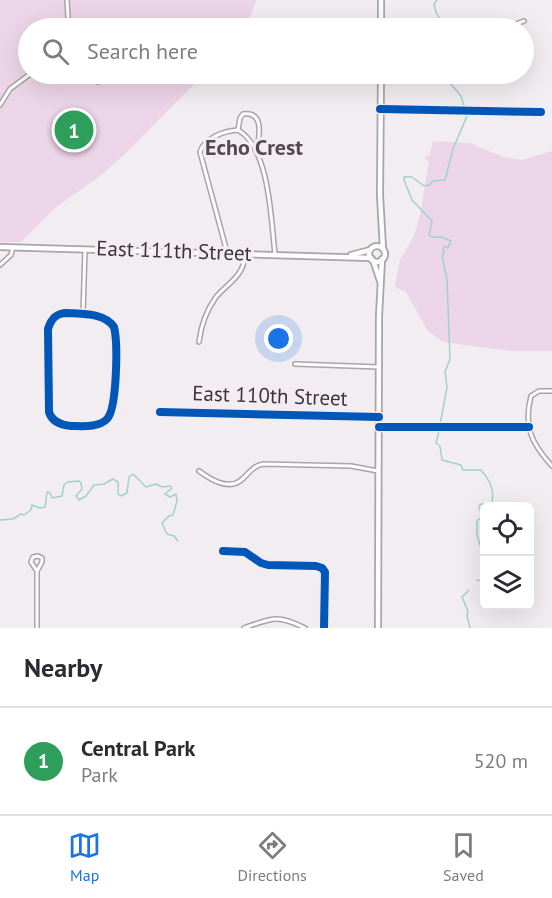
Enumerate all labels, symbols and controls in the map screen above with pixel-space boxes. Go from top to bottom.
search box [18,18,534,84]
icon: search [39,35,72,68]
text: Search here [87,37,198,65]
pin: 1 [54,108,94,152]
district label: Echo Crest [205,133,303,161]
street label: East 111th Street [96,234,252,267]
your location [264,324,293,353]
street label: East 110th Street [192,379,348,412]
map controls [480,502,534,610]
button: locate [480,502,534,556]
button: layers [480,556,534,610]
text: Nearby [24,651,102,684]
text: Central Park [81,734,195,762]
text: 1 [38,748,49,774]
text: 520 m [474,748,528,774]
text: Park [81,762,118,788]
tab: Map [68,829,101,885]
tab: Directions [238,829,307,885]
tab: Saved [443,829,484,885]

